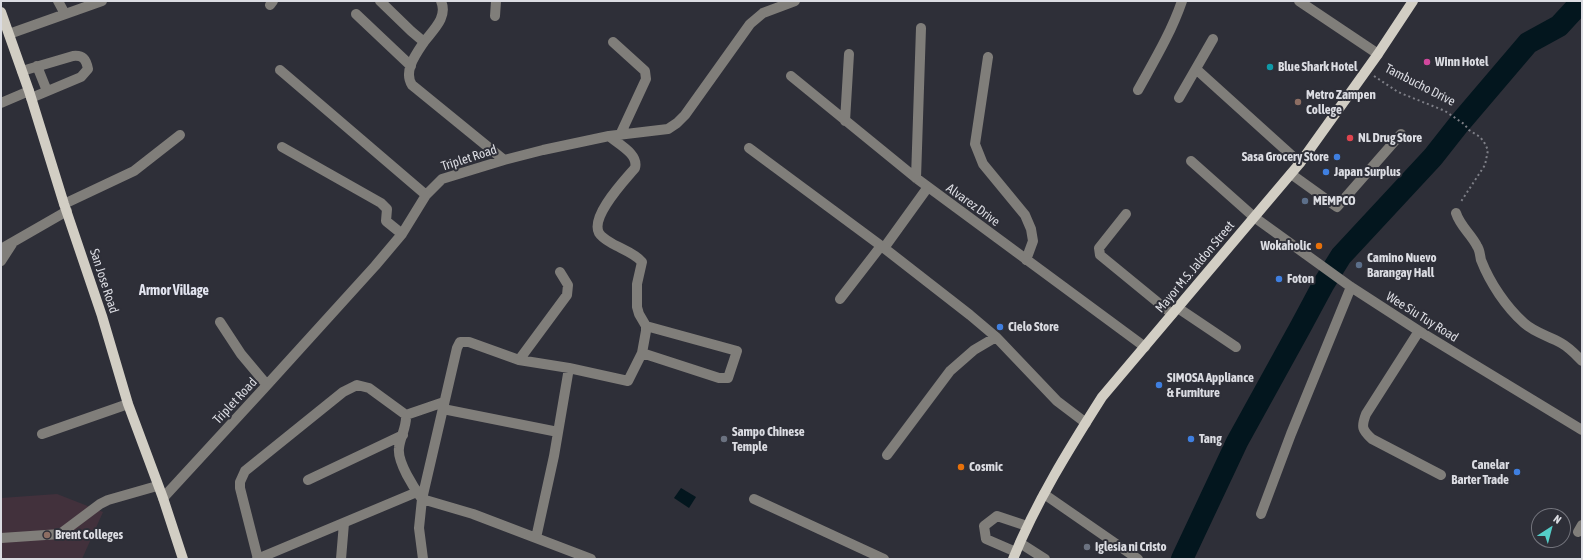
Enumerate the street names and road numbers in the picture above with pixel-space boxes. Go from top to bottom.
street label: Tambucho Drive [1382,61,1458,109]
street label: Triplet Road [439,142,499,174]
street label: Alvarez Drive [943,180,1003,230]
street label: Mayor M.S. Jaldon Street [1152,218,1238,316]
street label: San Jose Road [86,247,122,315]
street label: Wee Siu Tuy Road [1383,289,1461,345]
street label: Triplet Road [210,375,260,427]

